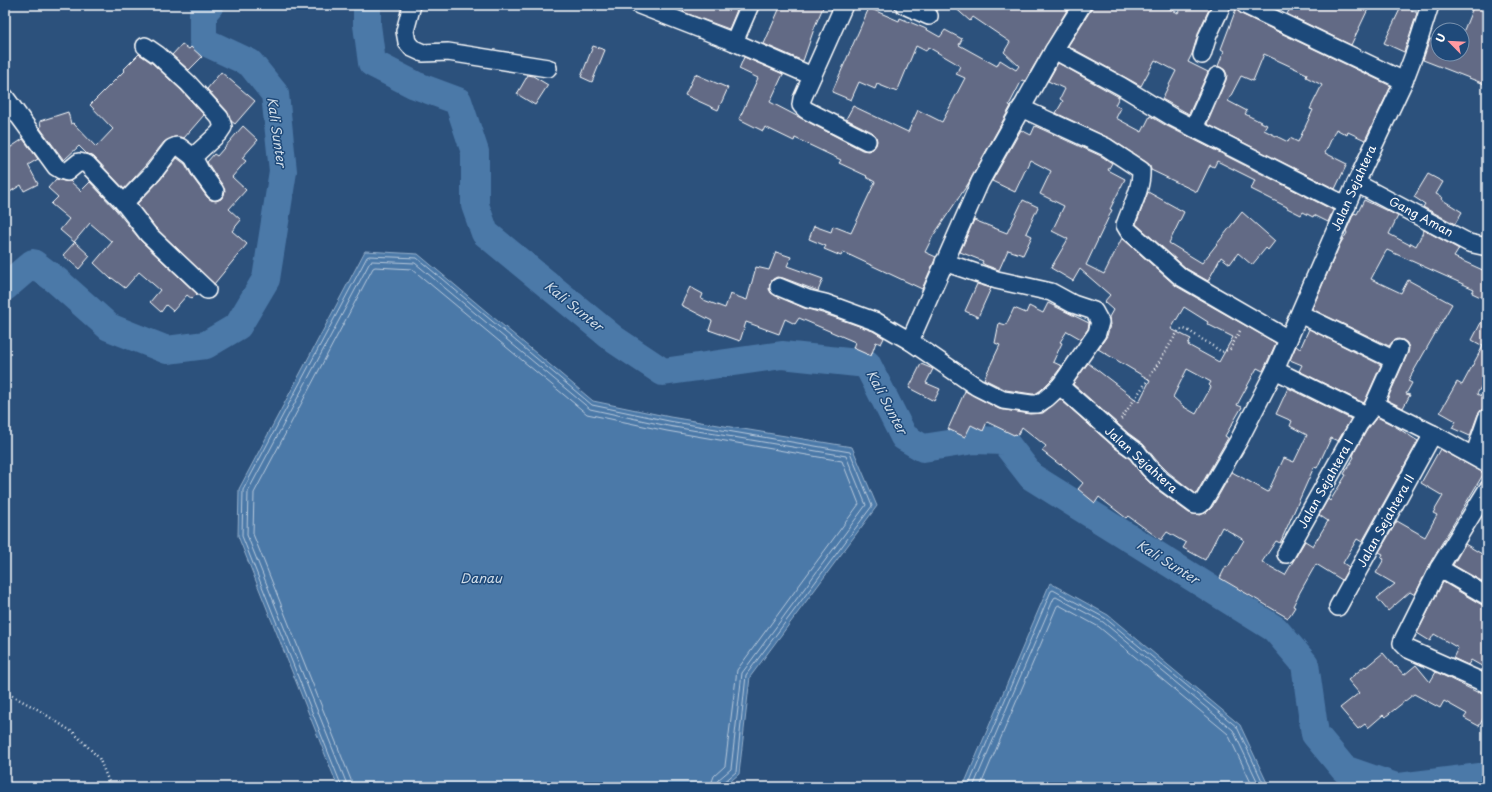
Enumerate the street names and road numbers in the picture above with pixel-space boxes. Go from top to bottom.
street label: Jalan Sejahtera [1326,141,1380,233]
street label: Gang Aman [1386,192,1457,241]
street label: Jalan Sejahtera [1101,422,1183,497]
street label: Jalan Sejahtera I [1293,436,1357,531]
street label: Jalan Sejahtera II [1352,471,1418,570]

